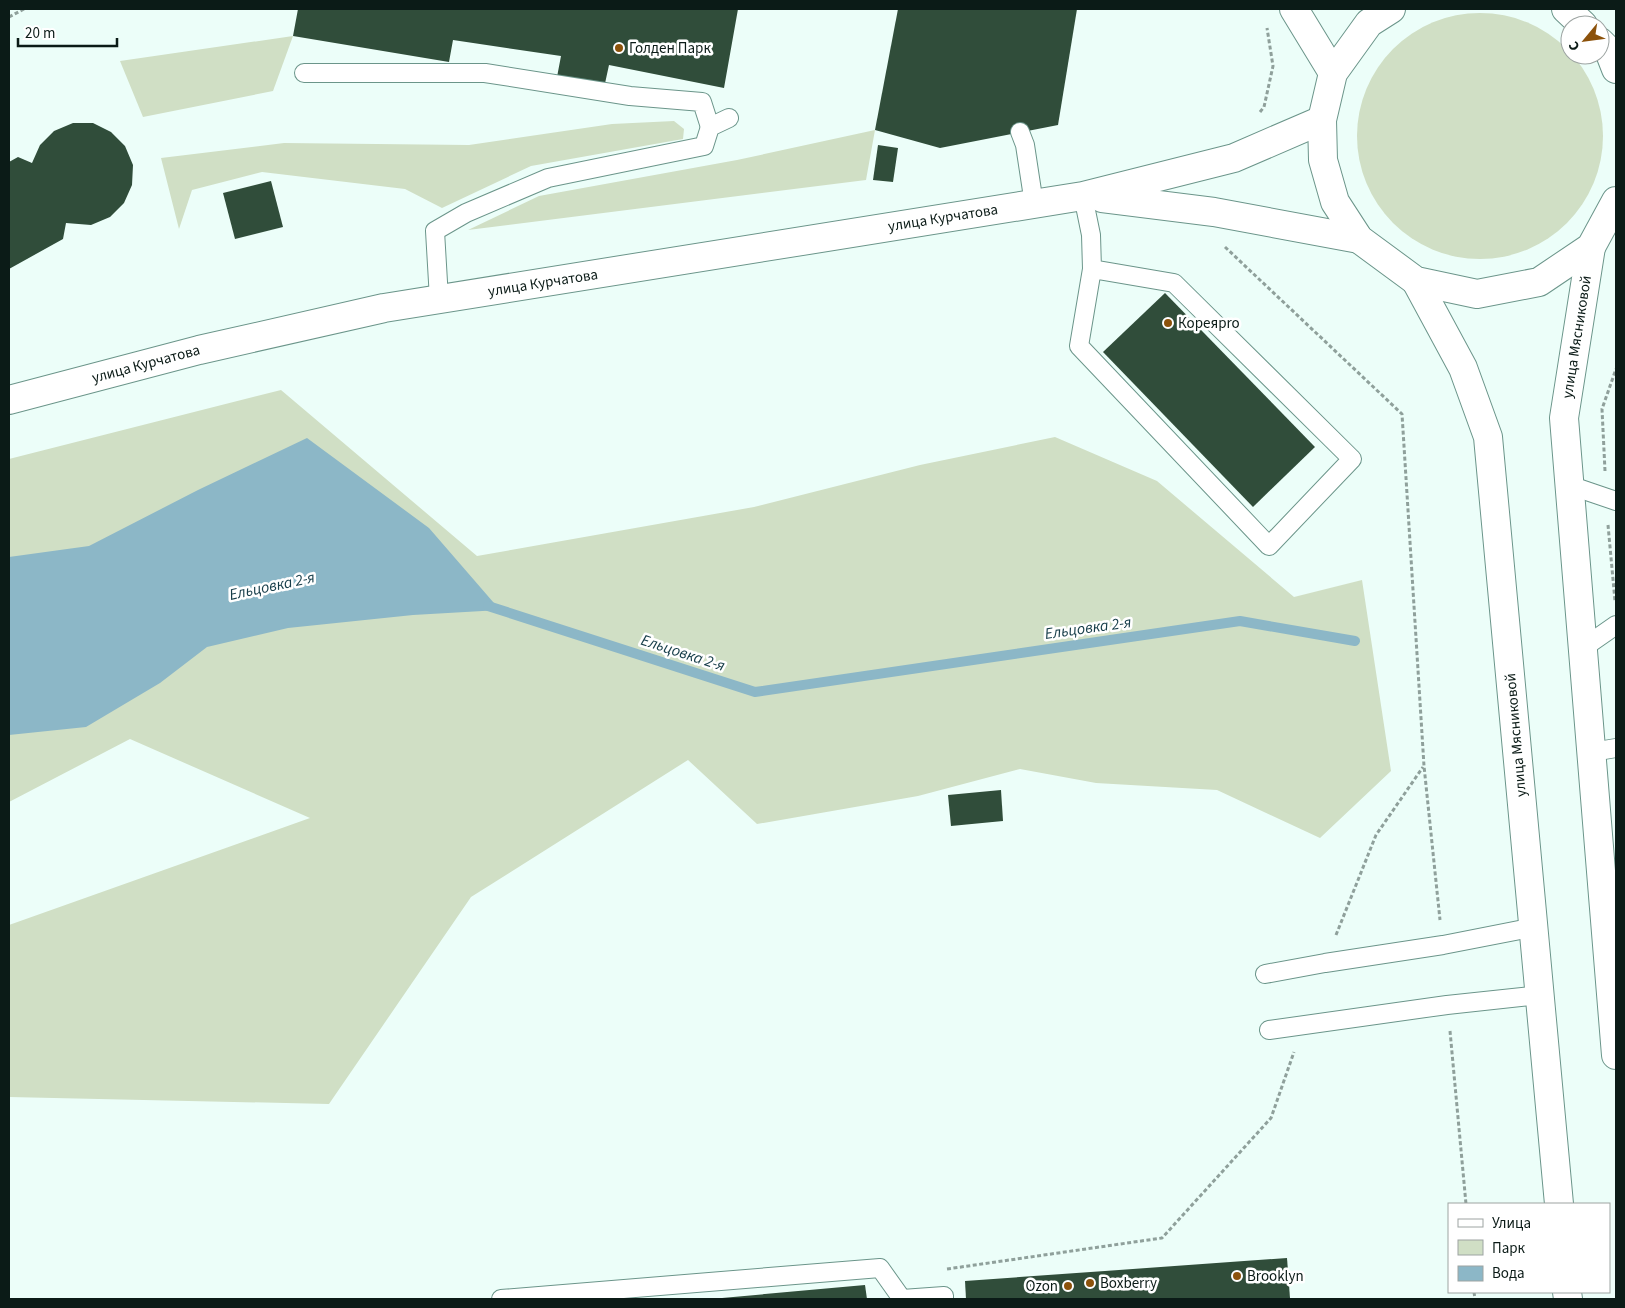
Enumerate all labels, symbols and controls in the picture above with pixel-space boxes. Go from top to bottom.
scale bar [18,15,116,47]
north arrow [1560,15,1610,65]
text: 20 m [25,23,55,44]
text: С [1564,37,1585,54]
place label: Голден Парк [629,38,711,59]
marker: Голден Парк [613,42,625,54]
street label: улица Курчатова [886,199,1000,237]
street label: улица Курчатова [486,264,600,302]
street label: улица Мясниковой [1557,274,1597,400]
place label: Кореяpro [1178,313,1240,334]
marker: Кореяpro [1162,317,1174,329]
street label: улица Курчатова [90,339,202,389]
water label: Ельцовка 2-я [227,566,317,606]
water label: Ельцовка 2-я [1043,611,1133,645]
water label: Ельцовка 2-я [638,629,728,677]
street label: улица Мясниковой [1500,672,1532,798]
legend [1448,1203,1610,1293]
text: Улица [1492,1213,1531,1234]
text: Парк [1492,1238,1526,1259]
text: Вода [1492,1263,1525,1284]
place label: Brooklyn [1247,1266,1304,1287]
marker: Brooklyn [1231,1270,1243,1282]
place label: Boxberry [1100,1273,1157,1294]
place label: Ozon [1026,1276,1058,1297]
marker: Boxberry [1084,1277,1096,1289]
marker: Ozon [1062,1280,1074,1292]

